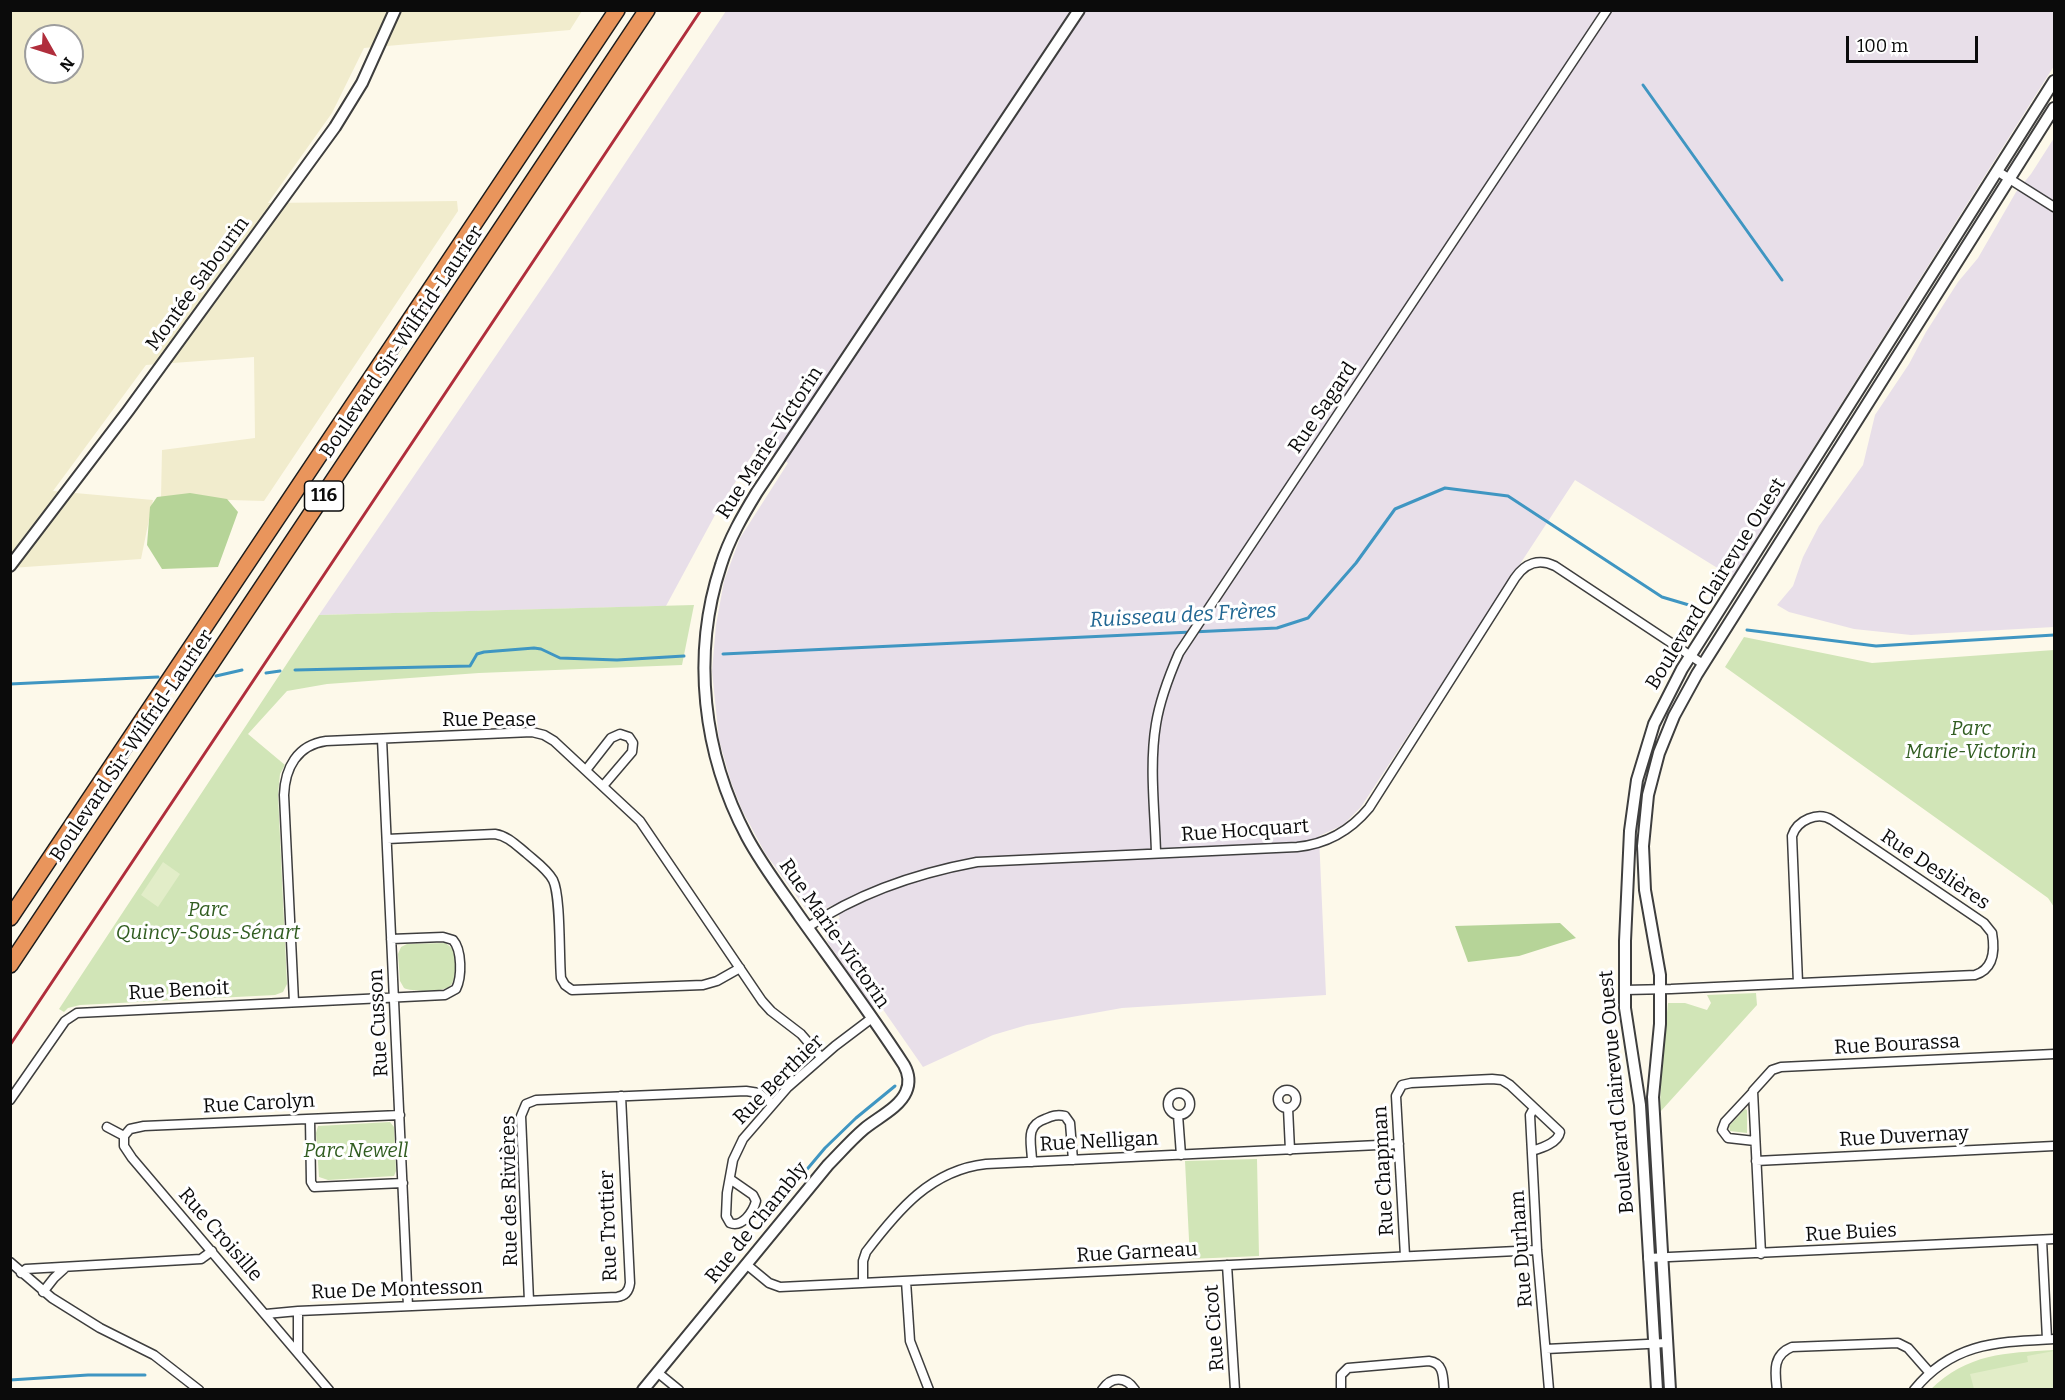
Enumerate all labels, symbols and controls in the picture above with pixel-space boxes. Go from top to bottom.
north arrow [24,24,84,84]
scale bar [1849,24,1981,62]
text: 100 m [1857,35,1908,57]
text: N [56,54,78,75]
street label: Montée Sabourin [141,212,255,356]
street label: Boulevard Sir-Wilfrid-Laurier [315,221,489,463]
street label: Rue Sagard [1284,358,1362,458]
street label: Rue Marie-Victorin [712,362,828,524]
street label: Boulevard Clairevue Ouest [1641,474,1791,694]
road number: 116 [304,481,344,511]
water label: Ruisseau des Frères [1089,599,1277,633]
street label: Boulevard Sir-Wilfrid-Laurier [45,625,219,867]
street label: Rue Pease [442,708,536,732]
park label: Parc Marie-Victorin [1905,717,2037,764]
street label: Rue Hocquart [1180,815,1310,847]
street label: Rue Deslières [1876,825,1994,915]
street label: Rue Marie-Victorin [774,855,894,1013]
park label: Parc Quincy-Sous-Sénart [116,898,300,945]
street label: Rue Cusson [364,968,394,1078]
street label: Boulevard Clairevue Ouest [1594,969,1640,1215]
street label: Rue Benoit [128,976,230,1006]
street label: Rue Berthier [729,1030,829,1130]
street label: Rue Bourassa [1833,1030,1961,1060]
street label: Rue Carolyn [202,1089,316,1119]
street label: Rue Chapman [1369,1105,1399,1237]
street label: Rue des Rivières [497,1115,523,1267]
street label: Rue Duvernay [1839,1122,1969,1152]
street label: Rue Nelligan [1039,1127,1159,1157]
park label: Parc Newell [304,1139,408,1163]
street label: Rue de Chambly [701,1157,813,1289]
street label: Rue Trottier [595,1170,623,1282]
street label: Rue Croisille [173,1183,267,1287]
street label: Rue Durham [1506,1189,1538,1309]
street label: Rue Buies [1805,1219,1897,1247]
street label: Rue Garneau [1076,1238,1198,1268]
street label: Rue De Montesson [311,1275,483,1305]
street label: Rue Cicot [1200,1284,1230,1372]

